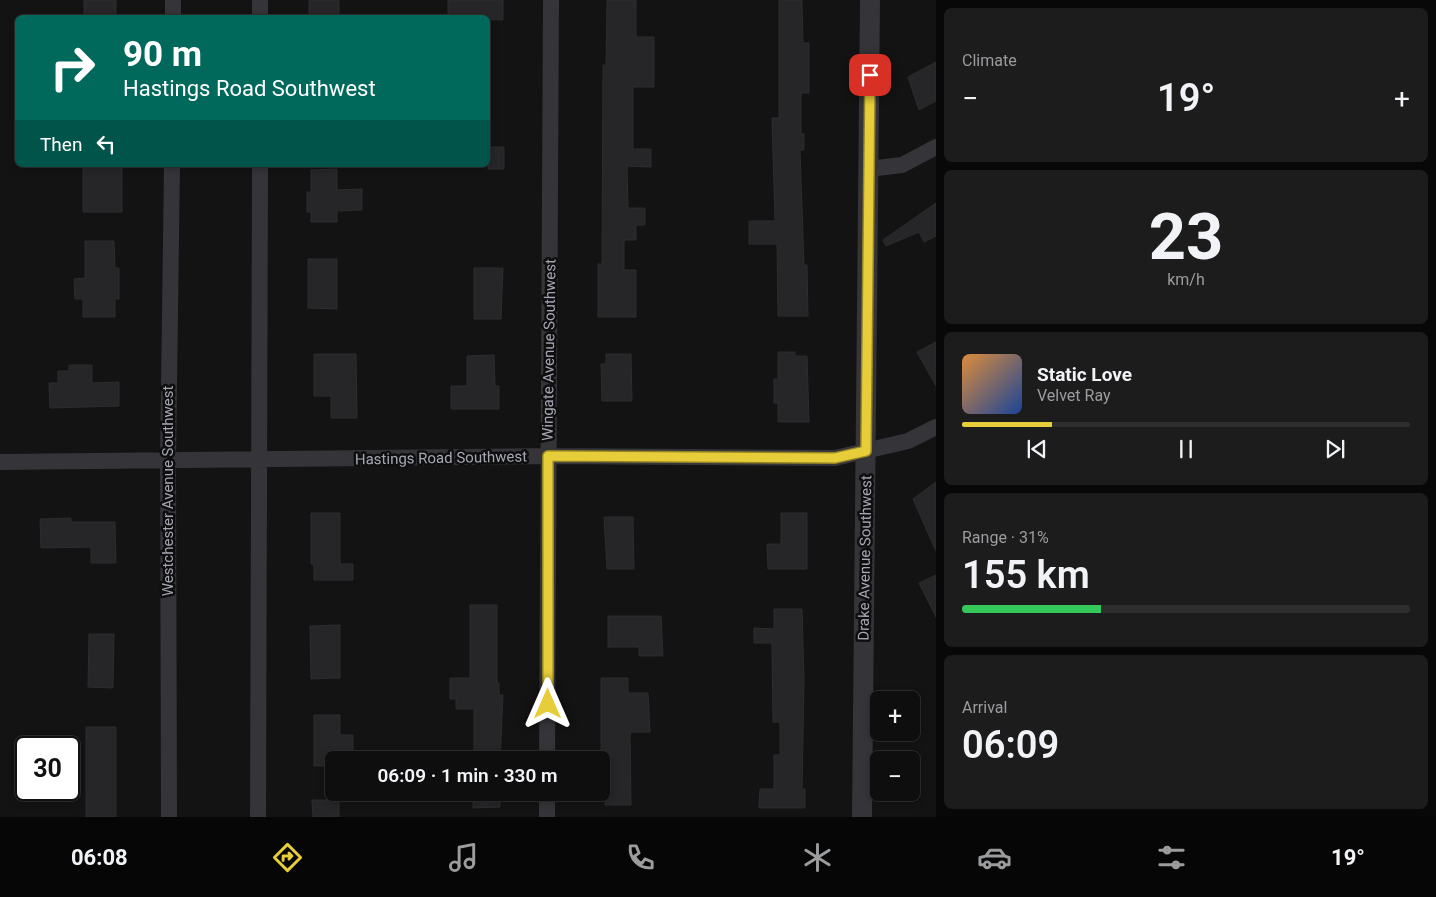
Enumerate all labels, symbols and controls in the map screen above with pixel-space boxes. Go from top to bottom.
text: 90 m [123,34,202,75]
icon: right [40,35,105,100]
text: Climate [962,51,1017,70]
pin [849,54,891,96]
icon: arrive [856,61,884,89]
text: Hastings Road Southwest [123,76,376,101]
text: 19° [1157,76,1215,120]
text: − [962,82,978,115]
text: + [1394,82,1410,115]
icon: left [92,130,120,158]
text: Then [40,133,82,156]
text: 23 [1149,199,1223,275]
street label: Wingate Avenue Southwest [538,259,560,441]
text: km/h [1167,270,1205,289]
text: Static Love [1037,363,1132,386]
street label: Westchester Avenue Southwest [159,386,177,596]
text: Velvet Ray [1037,386,1111,405]
icon: previous [1023,435,1051,463]
icon: pause [1172,435,1200,463]
icon: next [1321,435,1349,463]
street label: Hastings Road Southwest [355,447,527,469]
street label: Drake Avenue Southwest [855,475,875,641]
text: Range · 31% [962,528,1049,547]
text: 155 km [962,553,1090,597]
position arrow [521,677,573,729]
map controls [870,691,920,801]
button: + [870,691,920,741]
text: Arrival [962,698,1007,717]
text: 06:09 [962,723,1059,767]
speed limit sign: 30 [15,736,80,801]
button: − [870,751,920,801]
text: 06:09 · 1 min · 330 m [377,764,558,787]
icon: directions [270,840,305,875]
icon: music [446,840,481,875]
icon: phone [623,840,658,875]
icon: climate [800,840,835,875]
icon: car [977,840,1012,875]
icon: filters [1154,840,1189,875]
text: 06:08 [71,845,128,870]
text: 19° [1331,845,1365,870]

